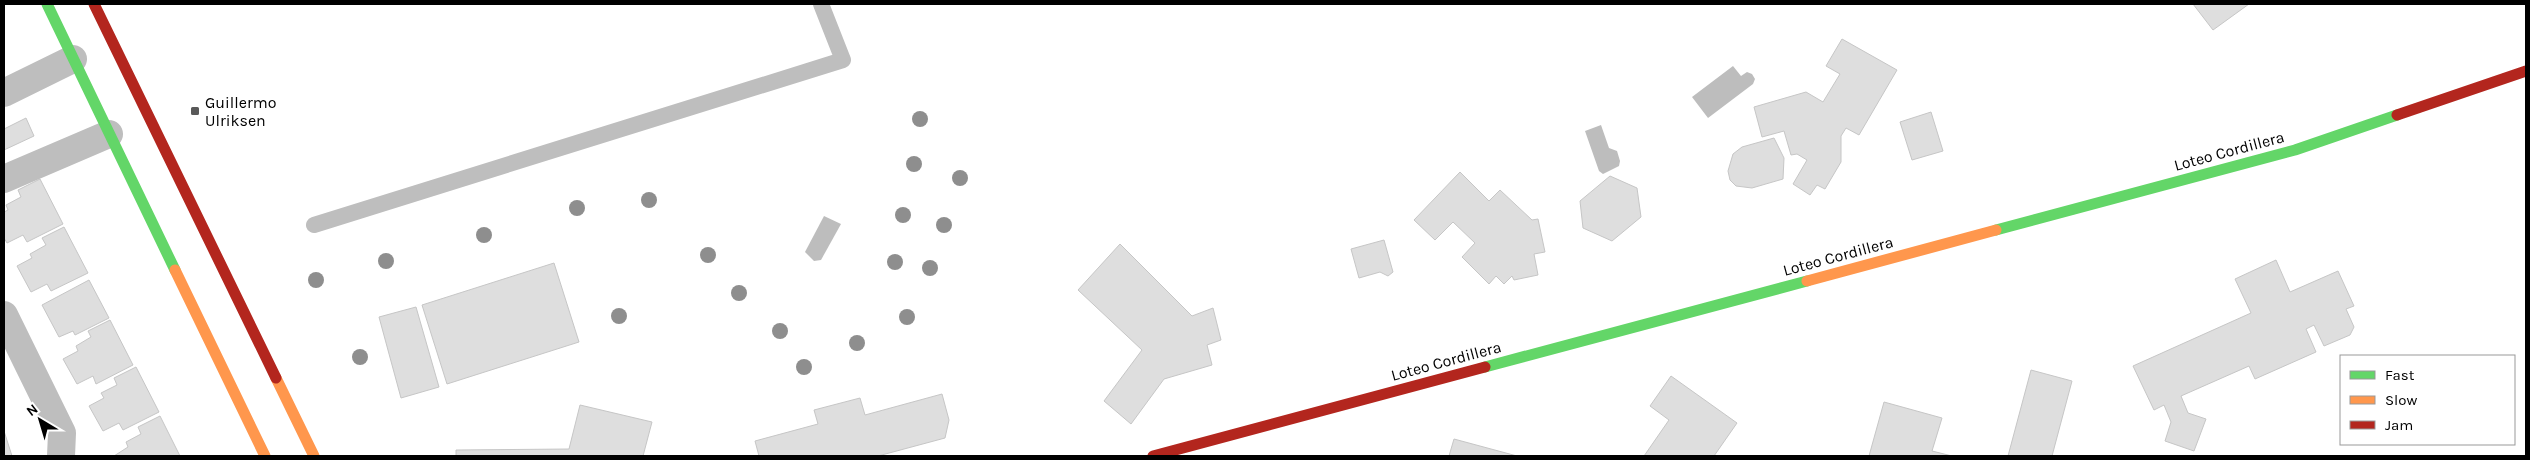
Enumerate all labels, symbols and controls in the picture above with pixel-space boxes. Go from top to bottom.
place label: Guillermo Ulriksen [205,93,276,130]
marker: Guillermo Ulriksen [189,105,201,117]
street label: Loteo Cordillera [2172,127,2286,175]
street label: Loteo Cordillera [1781,232,1895,280]
street label: Loteo Cordillera [1389,337,1503,385]
legend [2340,355,2515,445]
text: Fast [2385,366,2415,384]
text: Slow [2385,391,2417,409]
north arrow [15,395,65,445]
text: N [23,400,41,420]
text: Jam [2385,416,2413,434]

